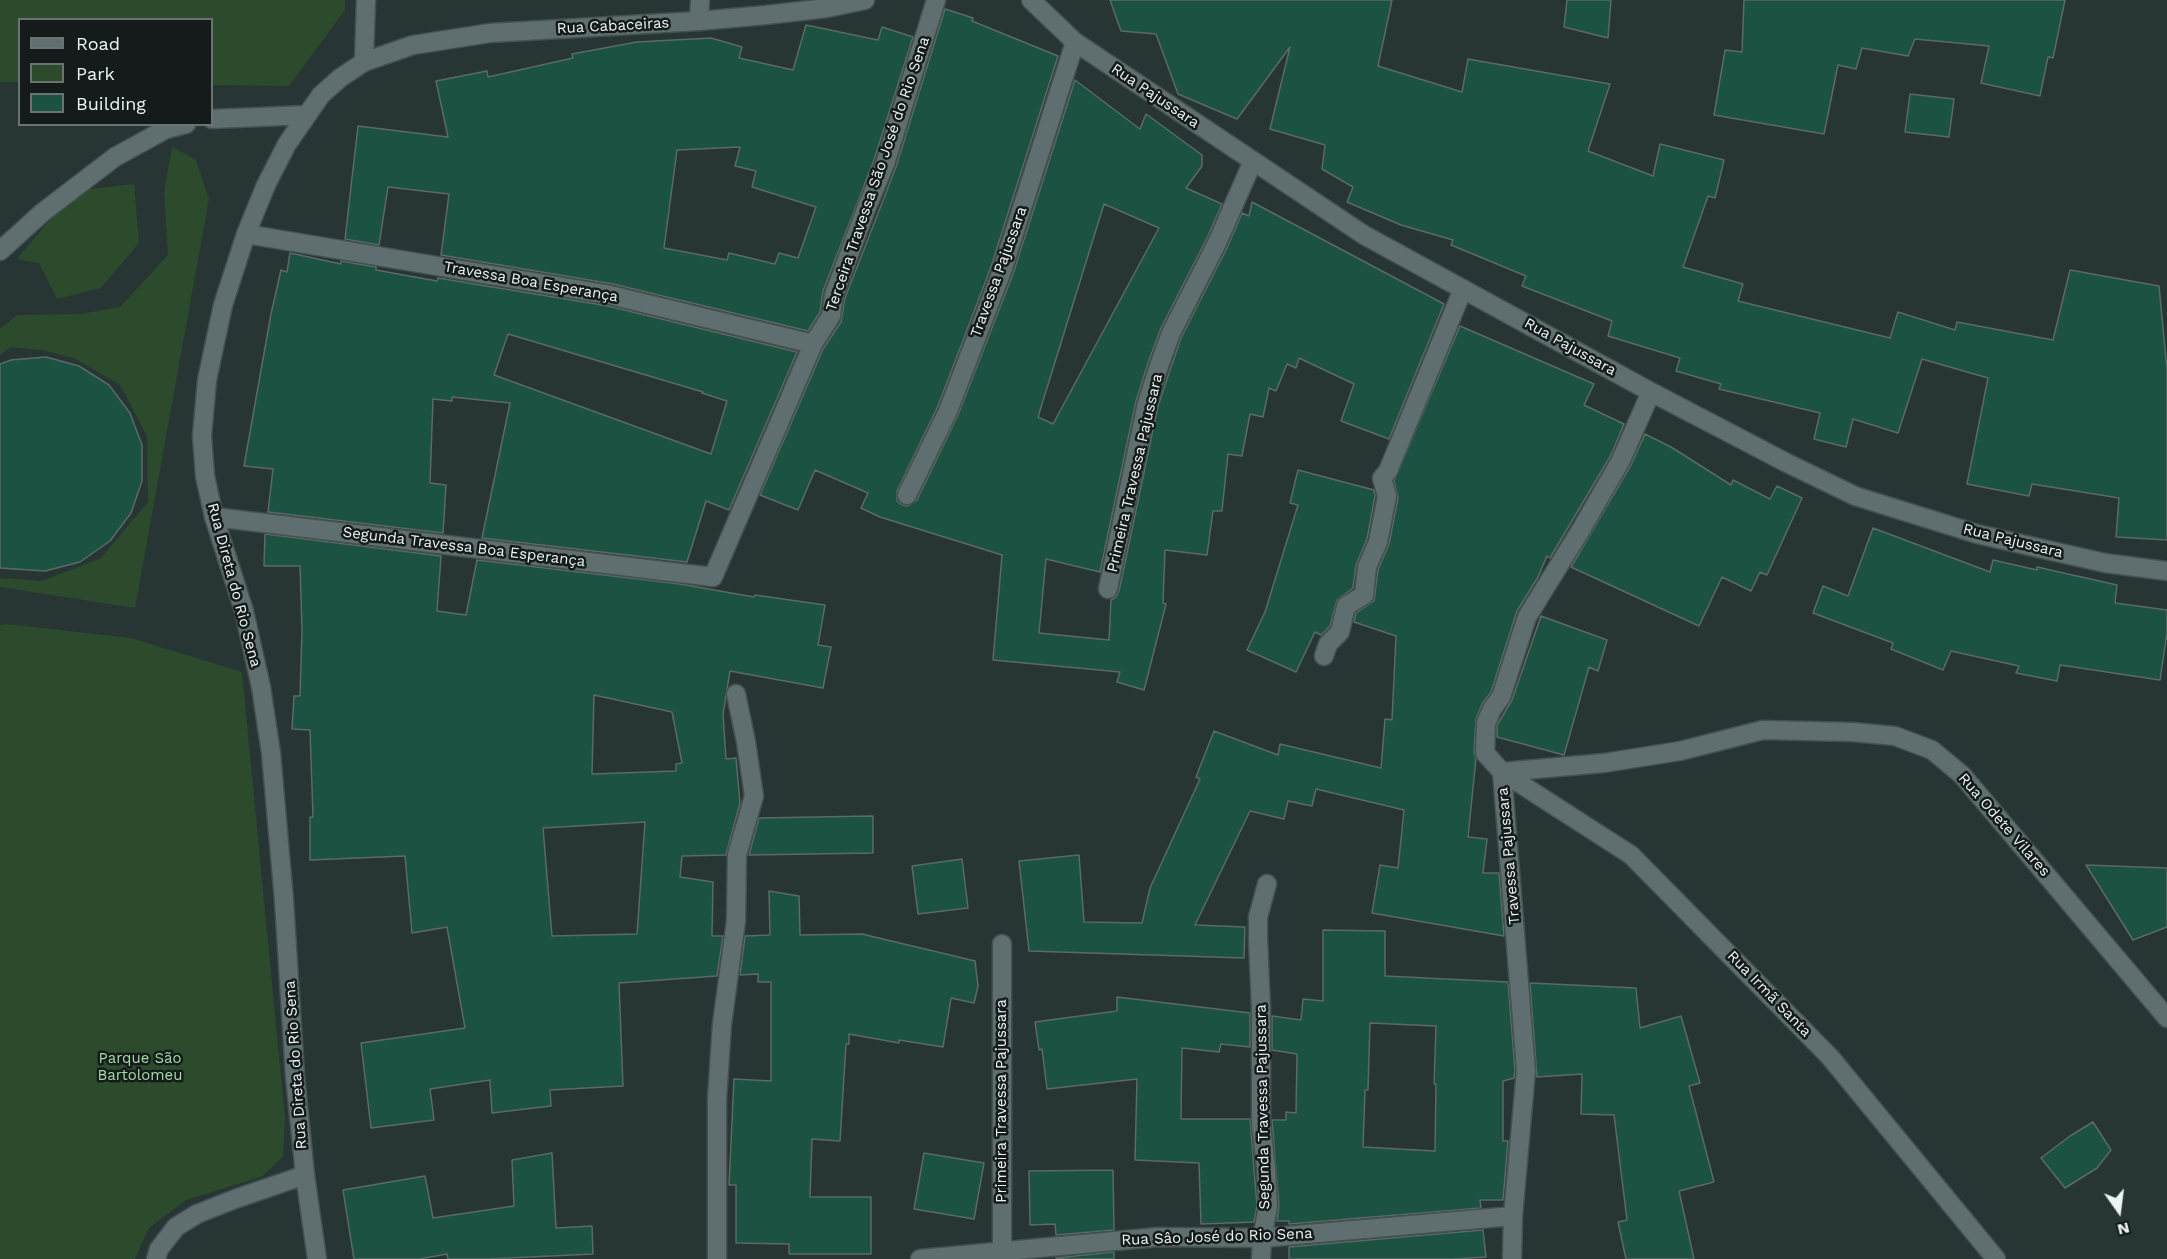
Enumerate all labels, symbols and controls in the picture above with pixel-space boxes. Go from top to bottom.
street label: Rua Cabaceiras [556,14,670,38]
legend [18,18,213,126]
text: Road [76,33,120,54]
street label: Terceira Travessa São José do Rio Sena [822,34,934,314]
street label: Rua Pajussara [1108,60,1202,132]
text: Park [76,63,115,84]
text: Building [76,93,146,114]
street label: Travessa Pajussara [967,204,1031,340]
street label: Travessa Boa Esperança [443,258,619,306]
street label: Rua Pajussara [1521,314,1619,380]
street label: Primeira Travessa Pajussara [1103,372,1167,574]
street label: Rua Direta do Rio Sena [203,501,265,669]
street label: Rua Pajussara [1961,520,2065,562]
street label: Segunda Travessa Boa Esperança [342,523,586,571]
street label: Rua Odete Vilares [1954,770,2054,880]
street label: Travessa Pajussara [1494,787,1524,925]
street label: Rua Irmã Santa [1723,947,1815,1041]
street label: Rua Direta do Rio Sena [281,980,311,1150]
street label: Primeira Travessa Pajussara [993,999,1011,1203]
street label: Segunda Travessa Pajussara [1252,1004,1274,1210]
park label: Parque São Bartolomeu [97,1050,183,1085]
north arrow [2089,1181,2149,1241]
text: N [2115,1218,2132,1240]
street label: Rua Sâo José do Rio Sena [1121,1225,1313,1249]

